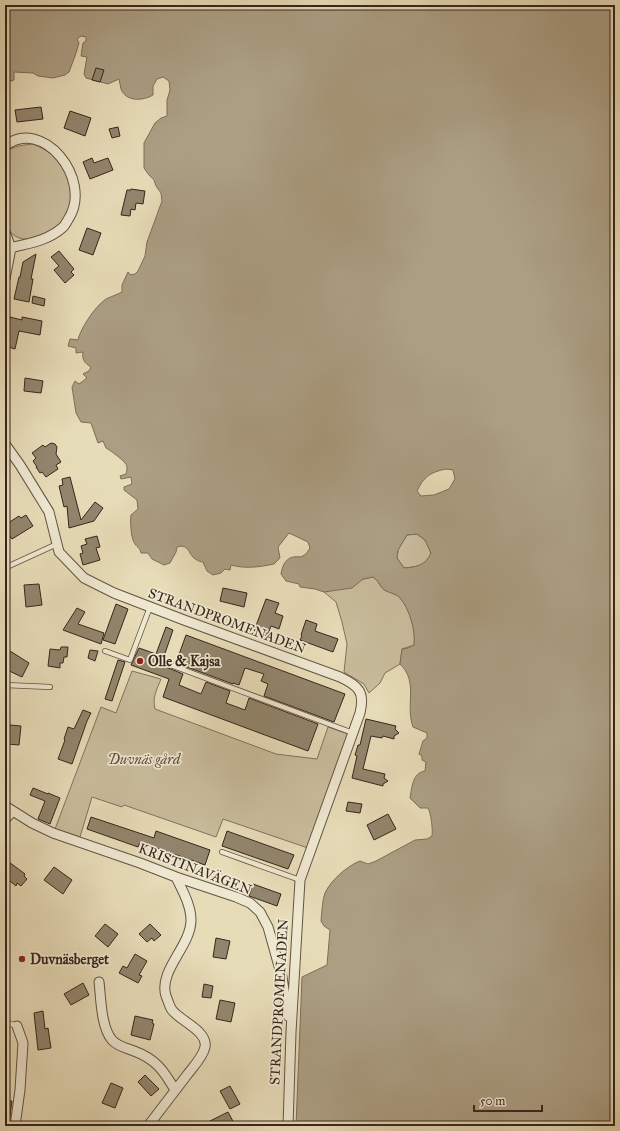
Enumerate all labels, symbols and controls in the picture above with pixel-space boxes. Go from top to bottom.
street label: STRANDPROMENADEN [146,585,308,657]
place label: Olle & Kajsa [148,653,221,671]
marker: Olle & Kajsa [135,656,145,666]
park label: Duvnäs gård [108,751,182,768]
street label: KRISTINAVÄGEN [136,839,254,898]
street label: STRANDPROMENADEN [266,918,292,1085]
place label: Duvnäsberget [30,951,109,969]
marker: Duvnäsberget [17,954,27,964]
scale bar [474,1087,542,1113]
text: 50 m [480,1094,505,1108]

